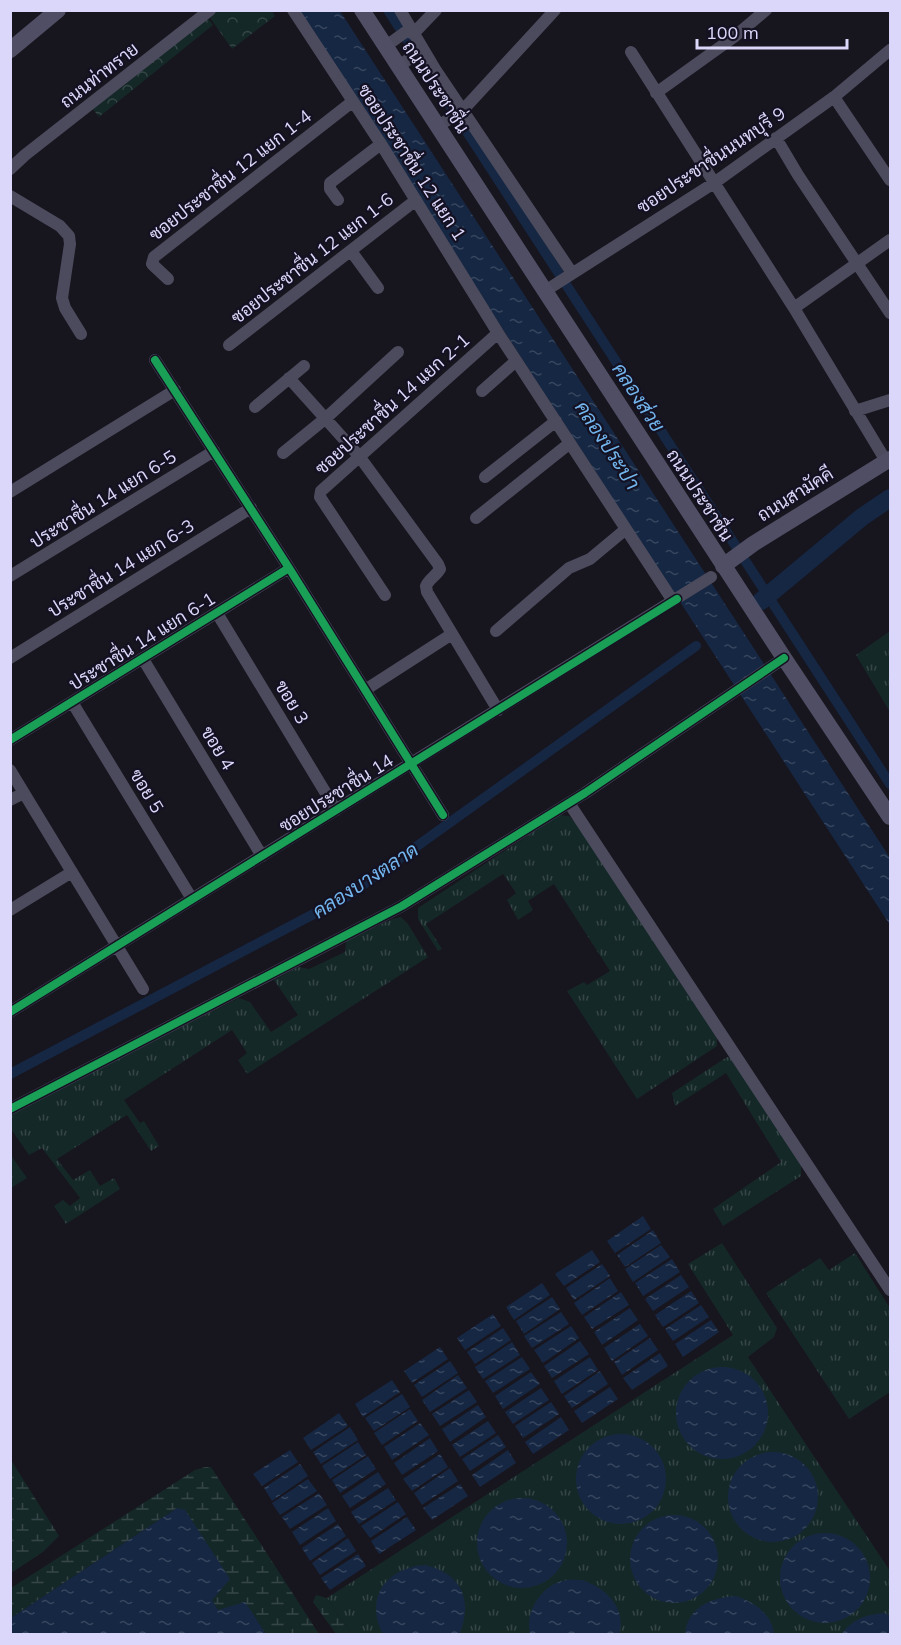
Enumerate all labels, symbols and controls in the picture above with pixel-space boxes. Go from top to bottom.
scale bar [697,12,847,50]
text: 100 m [706,21,759,44]
street label: ถนนประชาชื่น [398,34,478,138]
street label: ถนนท่าทราย [55,37,143,113]
street label: ซอยประชาชื่น 12 แยก 1 [353,77,474,244]
street label: ซอยประชาชื่นนนทบุรี 9 [630,98,790,219]
street label: ซอยประชาชื่น 12 แยก 1-4 [142,101,316,246]
street label: ซอยประชาชื่น 12 แยก 1-6 [224,184,398,329]
street label: ซอยประชาชื่น 14 แยก 2-1 [307,326,474,480]
water label: คลองส่วย [607,358,671,437]
water label: คลองประปา [570,396,646,494]
street label: ประชาชื่น 14 แยก 6-5 [23,441,181,553]
street label: ถนนประชาชื่น [662,442,742,546]
street label: ถนนสามัคคี [752,461,837,526]
street label: ประชาชื่น 14 แยก 6-3 [41,510,198,622]
street label: ประชาชื่น 14 แยก 6-1 [62,583,219,695]
street label: ขอย 3 [270,676,314,728]
street label: ขอย 4 [196,722,240,774]
street label: ซอยประชาชื่น 14 [273,745,398,837]
street label: ฃอย 5 [125,765,169,817]
water label: คลองบางตลาด [307,836,423,924]

